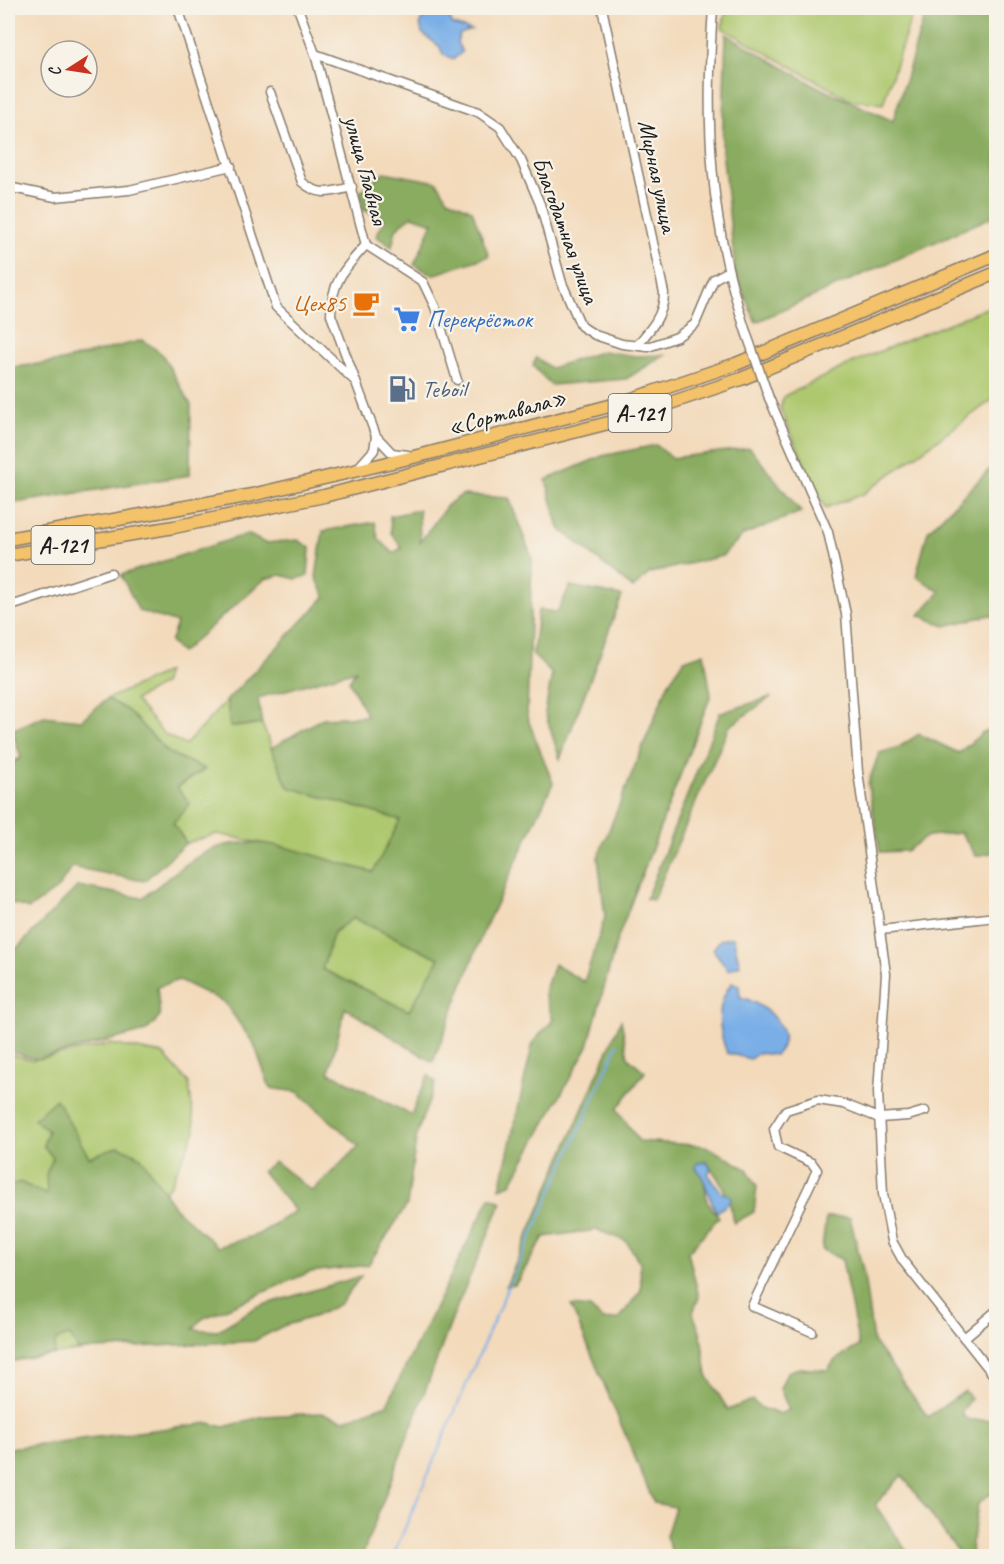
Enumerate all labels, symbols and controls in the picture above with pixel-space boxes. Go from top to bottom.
north arrow [39,39,99,99]
text: С [44,64,66,78]
street label: улица Главная [337,110,395,229]
street label: Мирная улица [631,117,685,237]
street label: Благодатная улица [526,152,607,309]
place label: Цех85 [293,288,347,318]
cafe icon: Цех85 [351,288,381,318]
supermarket icon: Перекрёсток [392,304,422,334]
place label: Перекрёсток [427,304,534,334]
fuel station icon: Teboil [387,374,417,404]
place label: Teboil [422,374,470,404]
street label: «Сортавала» [444,382,570,442]
road number: А-121 [608,394,672,432]
road number: А-121 [32,526,94,564]

